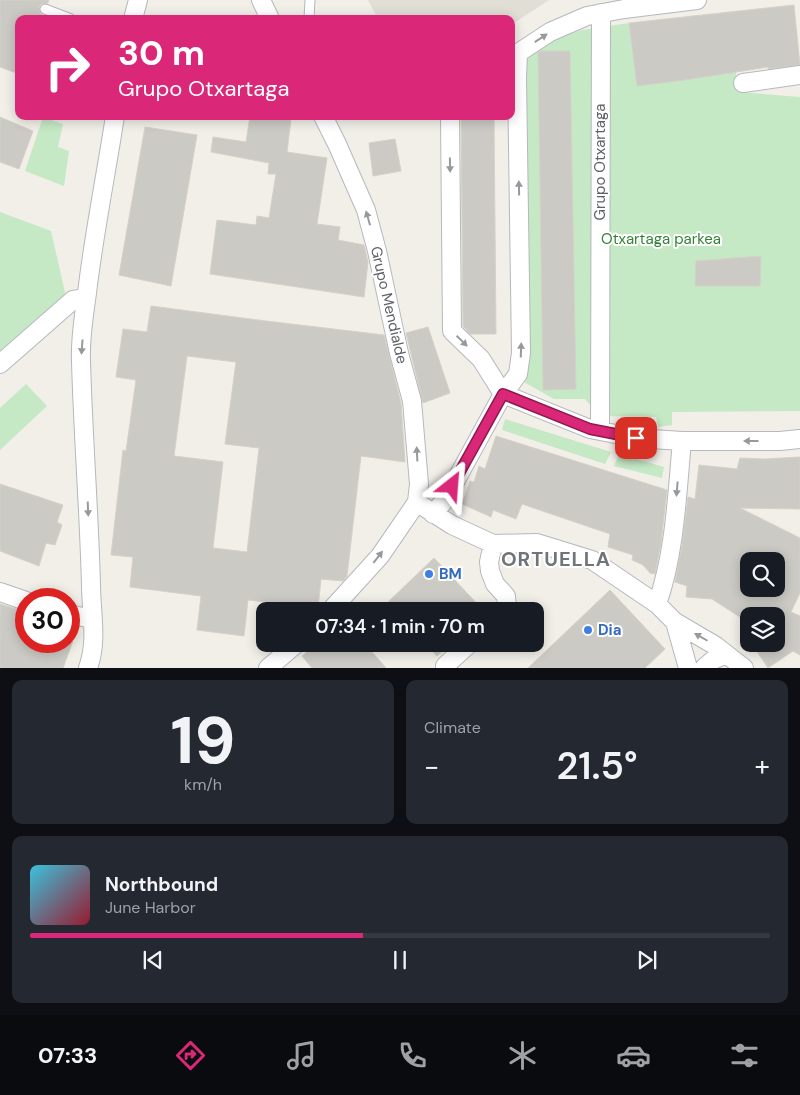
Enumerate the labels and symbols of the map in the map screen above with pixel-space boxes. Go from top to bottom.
one-way arrow [534,33,548,42]
street label: Grupo Otxartaga [590,104,610,220]
one-way arrow [446,157,454,173]
one-way arrow [514,180,522,196]
one-way arrow [363,211,371,226]
park label: Otxartaga parkea [601,229,721,249]
street label: Grupo Mendialde [366,244,412,366]
one-way arrow [455,335,467,347]
one-way arrow [77,339,85,355]
one-way arrow [517,342,525,358]
pin [615,417,657,459]
one-way arrow [743,437,759,445]
one-way arrow [413,445,421,461]
position arrow [425,459,477,511]
one-way arrow [673,481,681,497]
one-way arrow [84,501,92,517]
district label: ORTUELLA [501,546,611,572]
one-way arrow [373,551,384,564]
place label: BM [439,564,462,584]
marker: BM [423,568,435,580]
speed limit sign: 30 [15,588,80,653]
place label: Dia [598,620,622,640]
marker: Dia [582,624,594,636]
one-way arrow [695,633,708,642]

